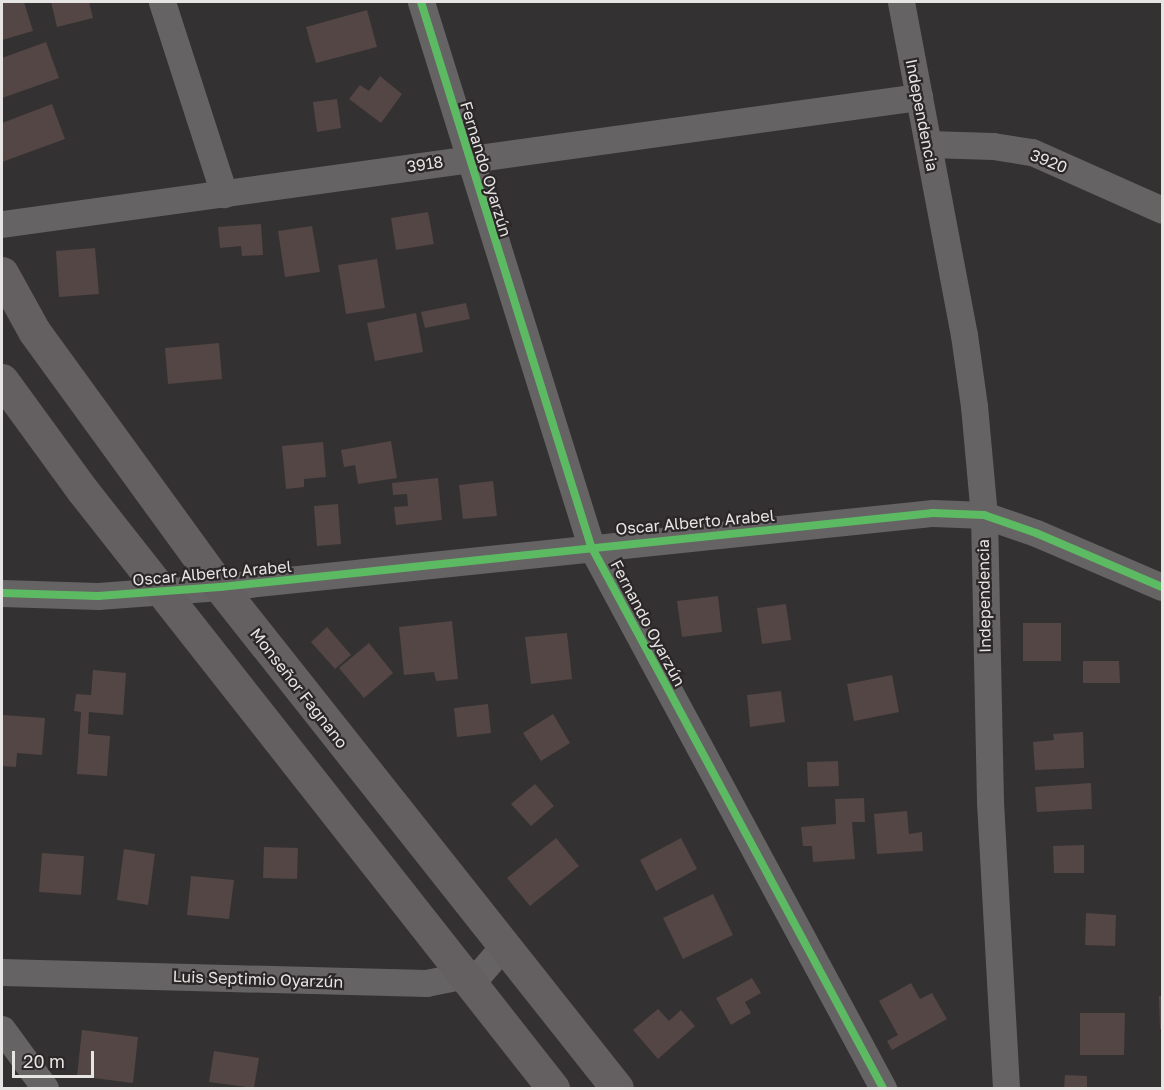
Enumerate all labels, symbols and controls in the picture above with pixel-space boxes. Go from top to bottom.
street label: Independencia [902,57,942,173]
street label: Fernando Oyarzún [456,99,516,239]
street label: 3920 [1028,145,1070,177]
street label: 3918 [405,152,445,176]
street label: Oscar Alberto Arabel [615,505,775,539]
street label: Independencia [973,539,995,653]
street label: Oscar Alberto Arabel [132,556,292,590]
street label: Fernando Oyarzún [607,556,689,690]
street label: Monseñor Fagnano [246,624,352,752]
street label: Luis Septimio Oyarzún [172,966,344,992]
scale bar [15,1039,98,1077]
text: 20 m [23,1050,65,1072]

